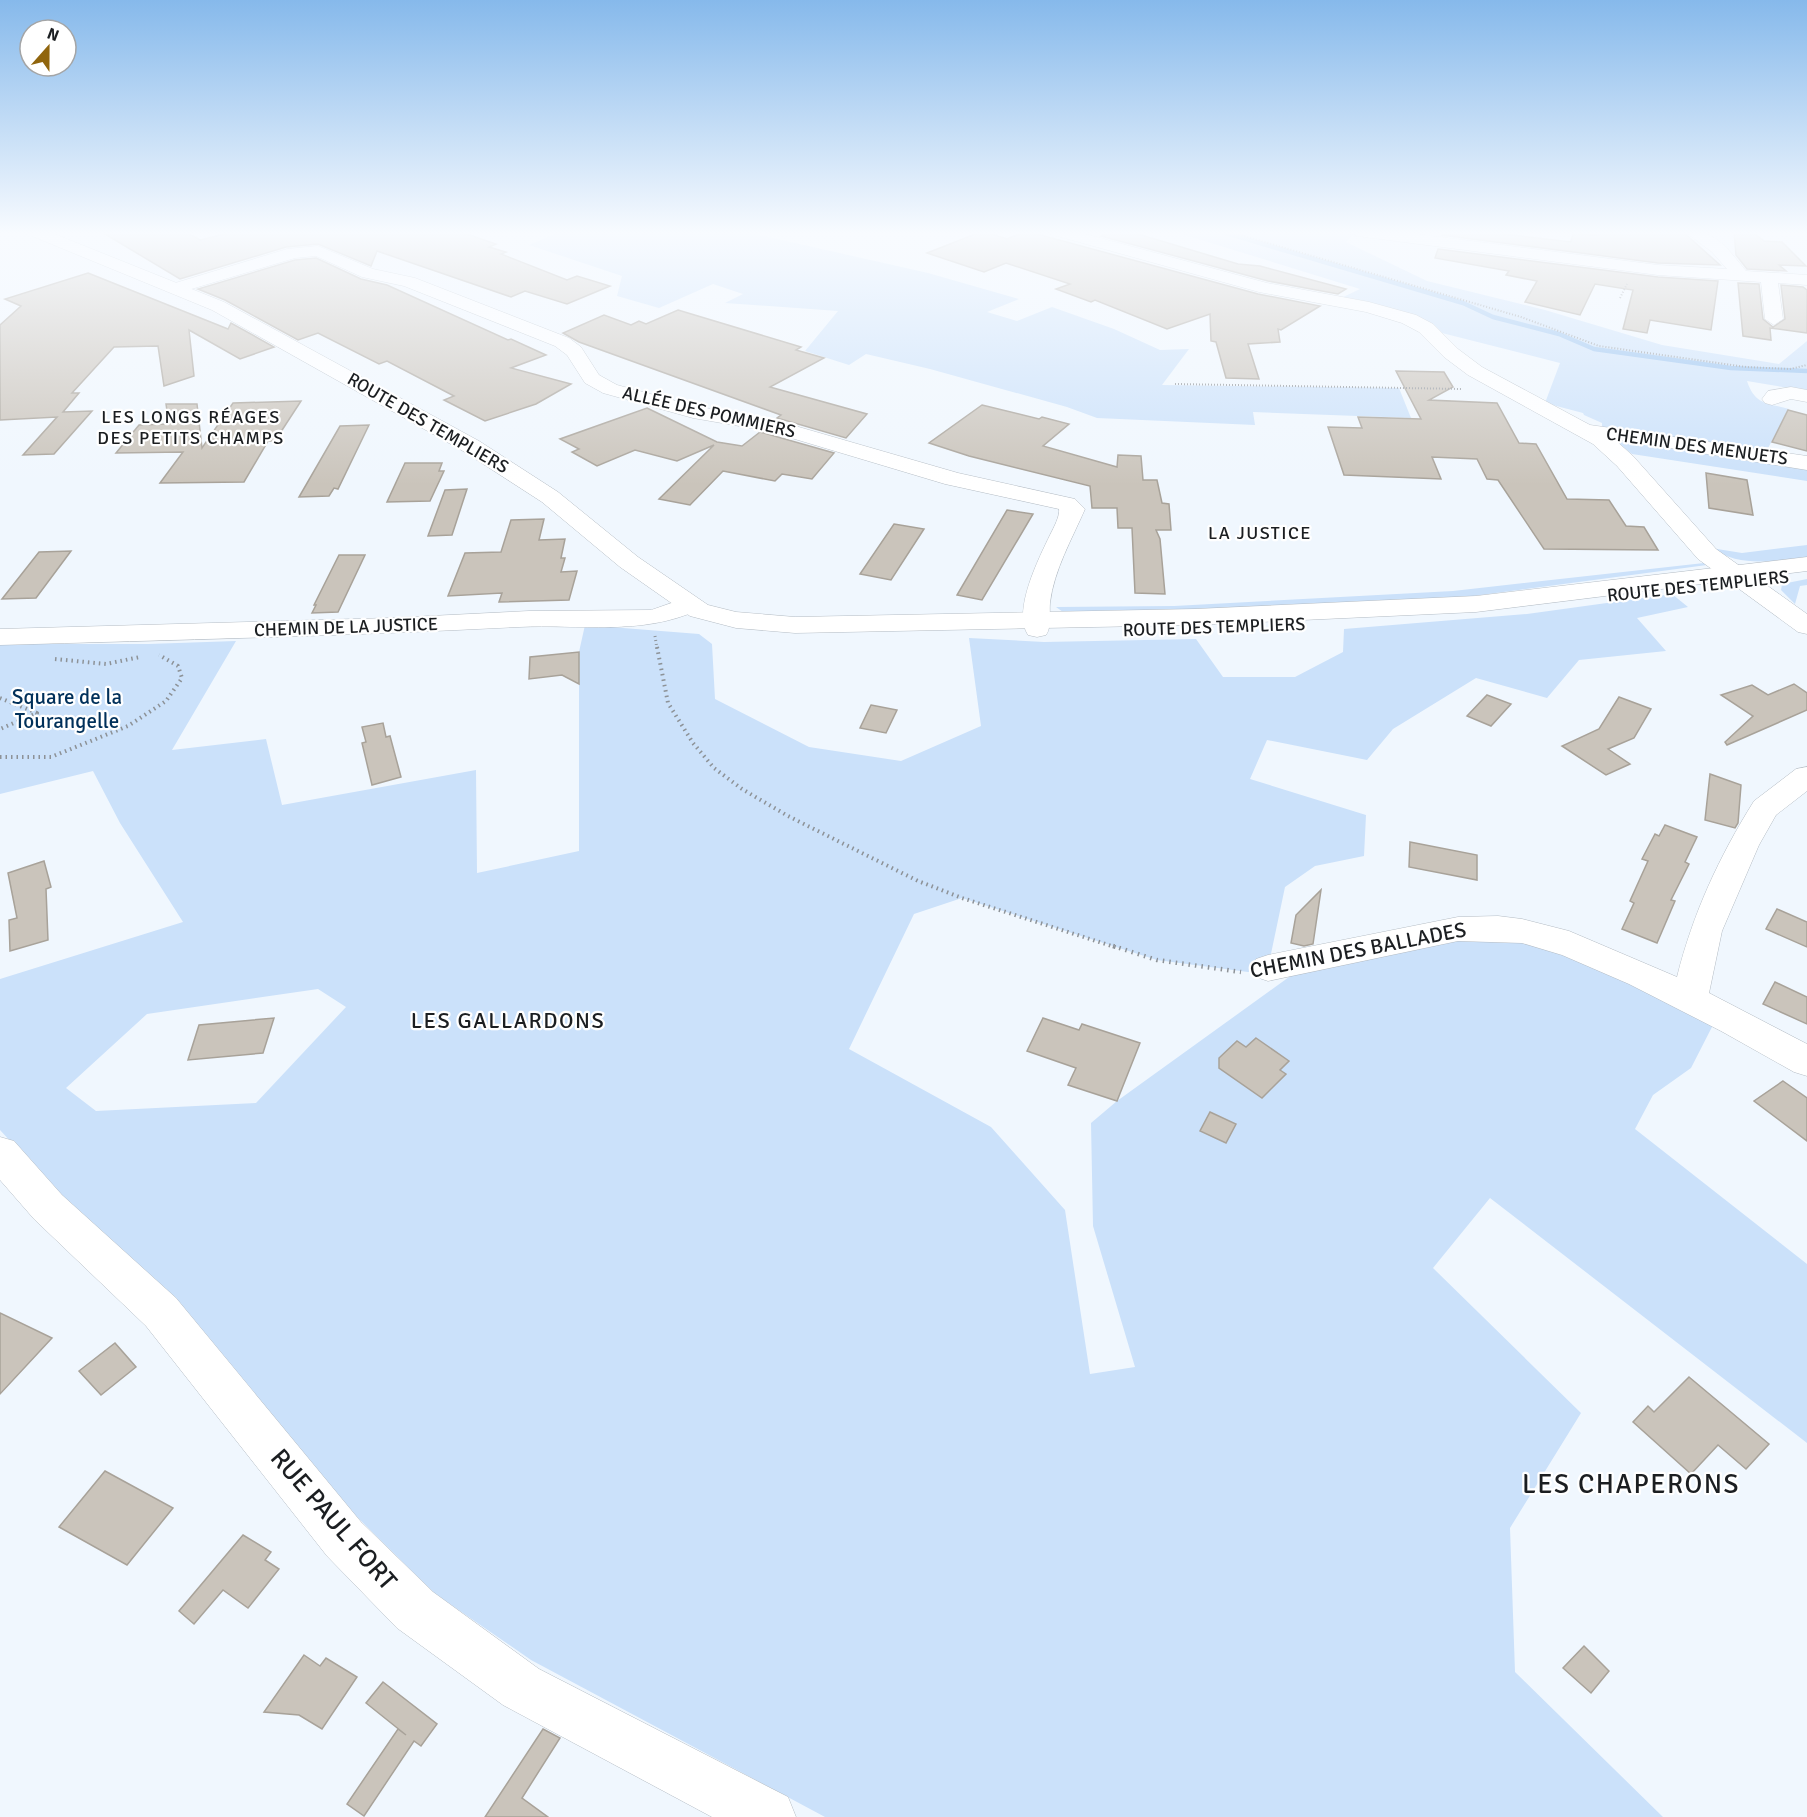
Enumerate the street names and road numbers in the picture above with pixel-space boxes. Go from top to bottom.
street label: ROUTE DES TEMPLIERS [343,368,513,478]
street label: ALLÉE DES POMMIERS [620,381,798,443]
street label: CHEMIN DES MENUETS [1605,422,1789,470]
street label: ROUTE DES TEMPLIERS [1606,566,1790,606]
street label: CHEMIN DE LA JUSTICE [254,613,438,641]
street label: ROUTE DES TEMPLIERS [1122,613,1306,641]
street label: CHEMIN DES BALLADES [1248,916,1468,984]
street label: RUE PAUL FORT [263,1442,403,1597]

